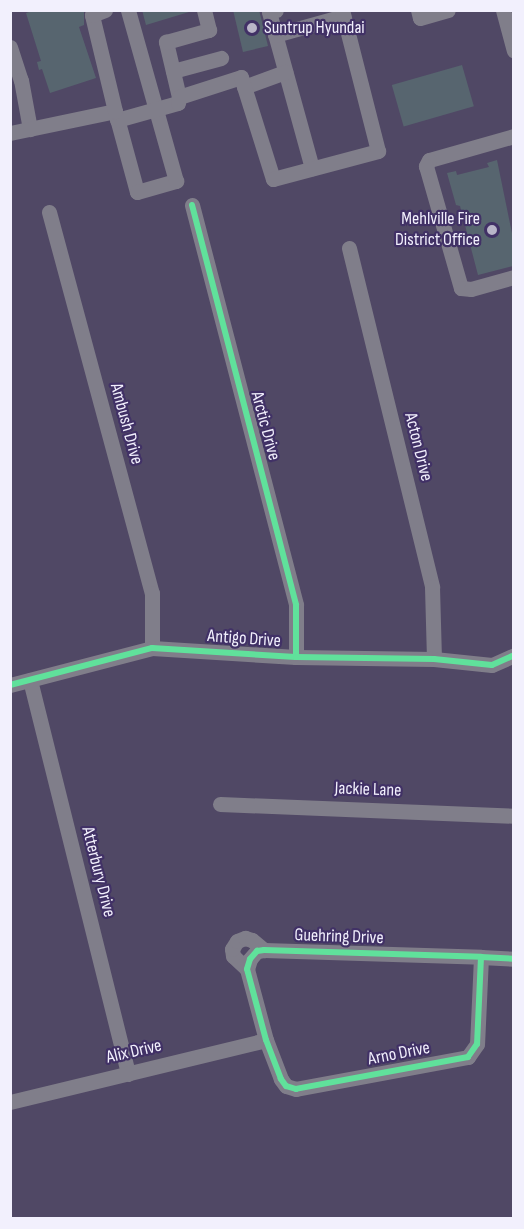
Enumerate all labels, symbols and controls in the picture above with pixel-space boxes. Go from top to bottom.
place label: Suntrup Hyundai [264,17,365,39]
marker: Suntrup Hyundai [245,21,259,35]
place label: Mehlville Fire District Office [395,209,480,252]
marker: Mehlville Fire District Office [485,223,499,237]
street label: Ambush Drive [105,381,147,467]
street label: Arctic Drive [245,389,285,463]
street label: Acton Drive [399,410,437,484]
street label: Antigo Drive [207,626,281,652]
street label: Jackie Lane [334,778,402,802]
street label: Atterbury Drive [76,825,120,919]
street label: Guehring Drive [294,925,384,949]
street label: Alix Drive [104,1035,164,1069]
street label: Arno Drive [366,1037,432,1071]

